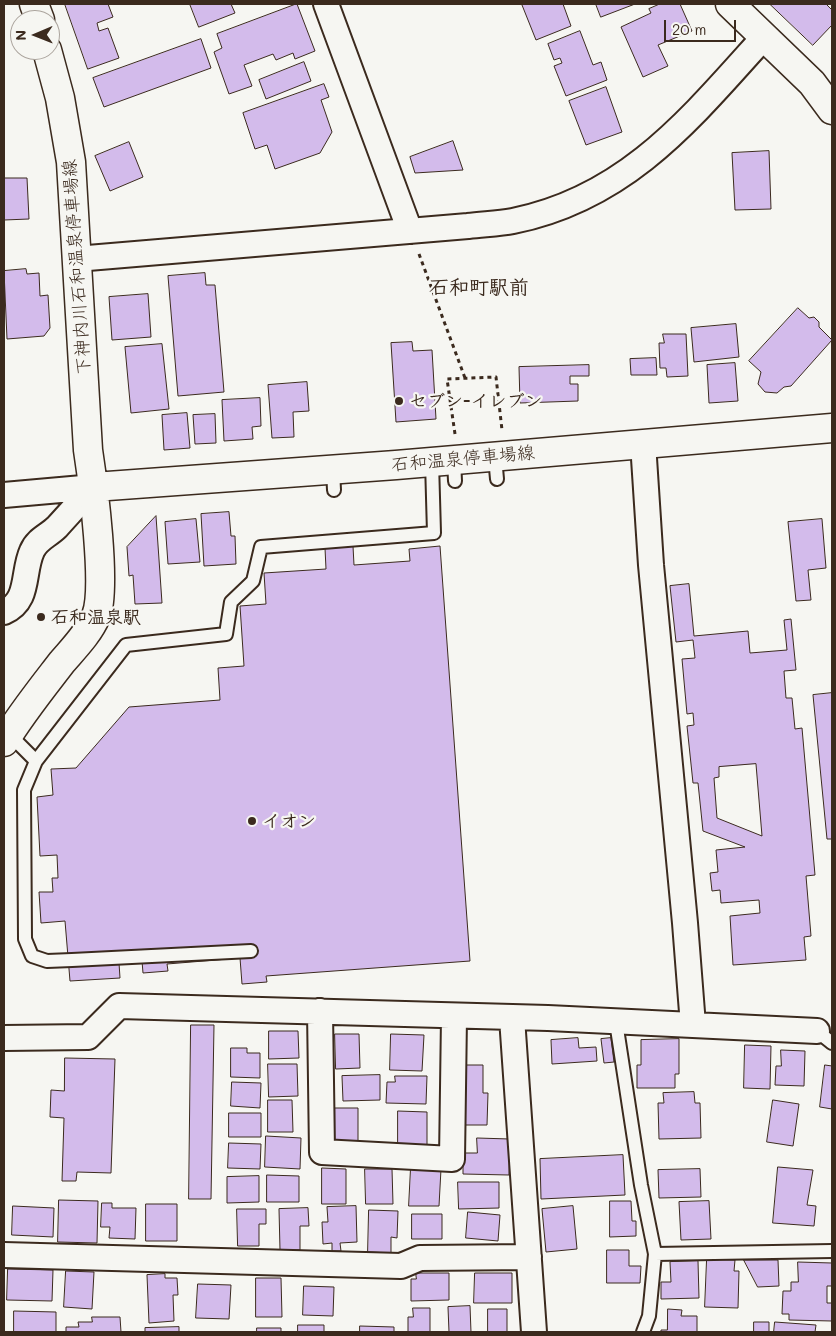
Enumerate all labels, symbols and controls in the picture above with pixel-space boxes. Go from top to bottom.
north arrow [10,10,60,60]
scale bar [666,10,738,42]
text: 20 m [672,19,706,39]
text: N [11,30,30,41]
street label: 下神内川石和温泉停車場線 [59,159,95,375]
district label: 石和町駅前 [429,276,529,300]
place label: セブン-イレブン [409,390,543,412]
marker: セブン-イレブン [393,395,405,407]
street label: 石和温泉停車場線 [390,442,536,476]
place label: 石和温泉駅 [51,606,141,628]
marker: 石和温泉駅 [35,611,47,623]
place label: イオン [262,810,316,832]
marker: イオン [246,815,258,827]

